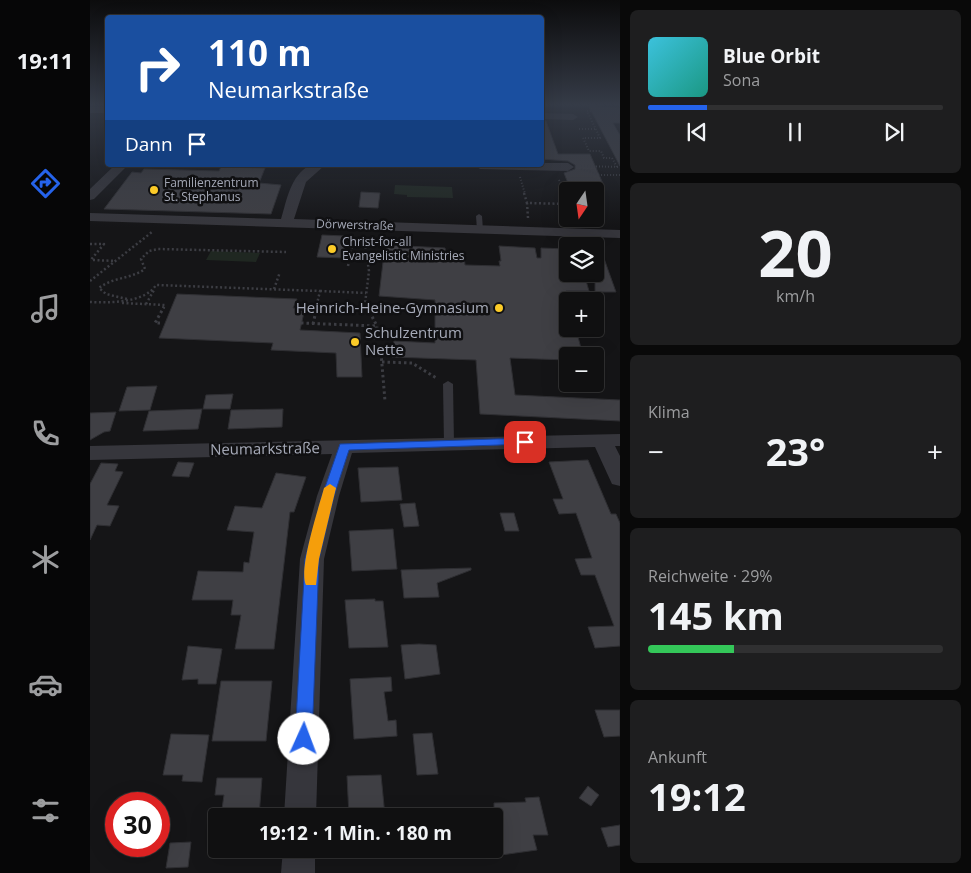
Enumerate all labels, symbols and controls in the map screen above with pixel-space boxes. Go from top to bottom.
text: 110 m [208,29,312,76]
icon: right [125,35,190,100]
text: Blue Orbit [723,43,820,69]
text: 19:11 [17,45,73,75]
text: Sona [723,69,760,91]
text: Neumarkstraße [208,74,369,104]
icon: previous [683,118,711,146]
icon: pause [781,118,809,146]
icon: next [880,118,908,146]
icon: arrive [183,130,211,158]
text: Dann [125,131,173,157]
icon: directions [28,166,63,201]
place label: Familienzentrum St. Stephanus [164,174,259,205]
north arrow [559,182,604,228]
map controls [559,182,604,392]
marker: Familienzentrum St. Stephanus [148,184,160,196]
text: 20 [758,208,833,296]
street label: Dörwerstraße [316,215,394,234]
place label: Christ-for-all Evangelistic Ministries [342,233,465,264]
button: layers [559,237,604,282]
marker: Christ-for-all Evangelistic Ministries [326,243,338,255]
text: km/h [776,285,815,307]
icon: music [28,291,63,326]
button: + [559,292,604,337]
place label: Heinrich-Heine-Gymnasium [296,297,489,317]
marker: Heinrich-Heine-Gymnasium [493,302,505,314]
place label: Schulzentrum Nette [365,322,462,359]
marker: Schulzentrum Nette [349,336,361,348]
button: − [559,347,604,392]
text: Klima [648,401,690,423]
icon: phone [28,416,63,451]
pin [504,421,546,463]
text: 23° [766,425,825,477]
icon: arrive [511,428,539,456]
text: − [648,432,664,470]
text: + [927,432,943,470]
street label: Neumarkstraße [210,437,320,459]
icon: climate [28,542,63,577]
text: Reichweite · 29% [648,565,773,587]
text: 145 km [648,589,784,641]
icon: car [28,667,63,702]
position arrow [277,712,329,764]
text: Ankunft [648,746,707,768]
text: 19:12 [648,770,746,822]
speed limit sign: 30 [105,792,170,857]
icon: filters [28,793,63,828]
text: 19:12 · 1 Min. · 180 m [259,820,452,846]

